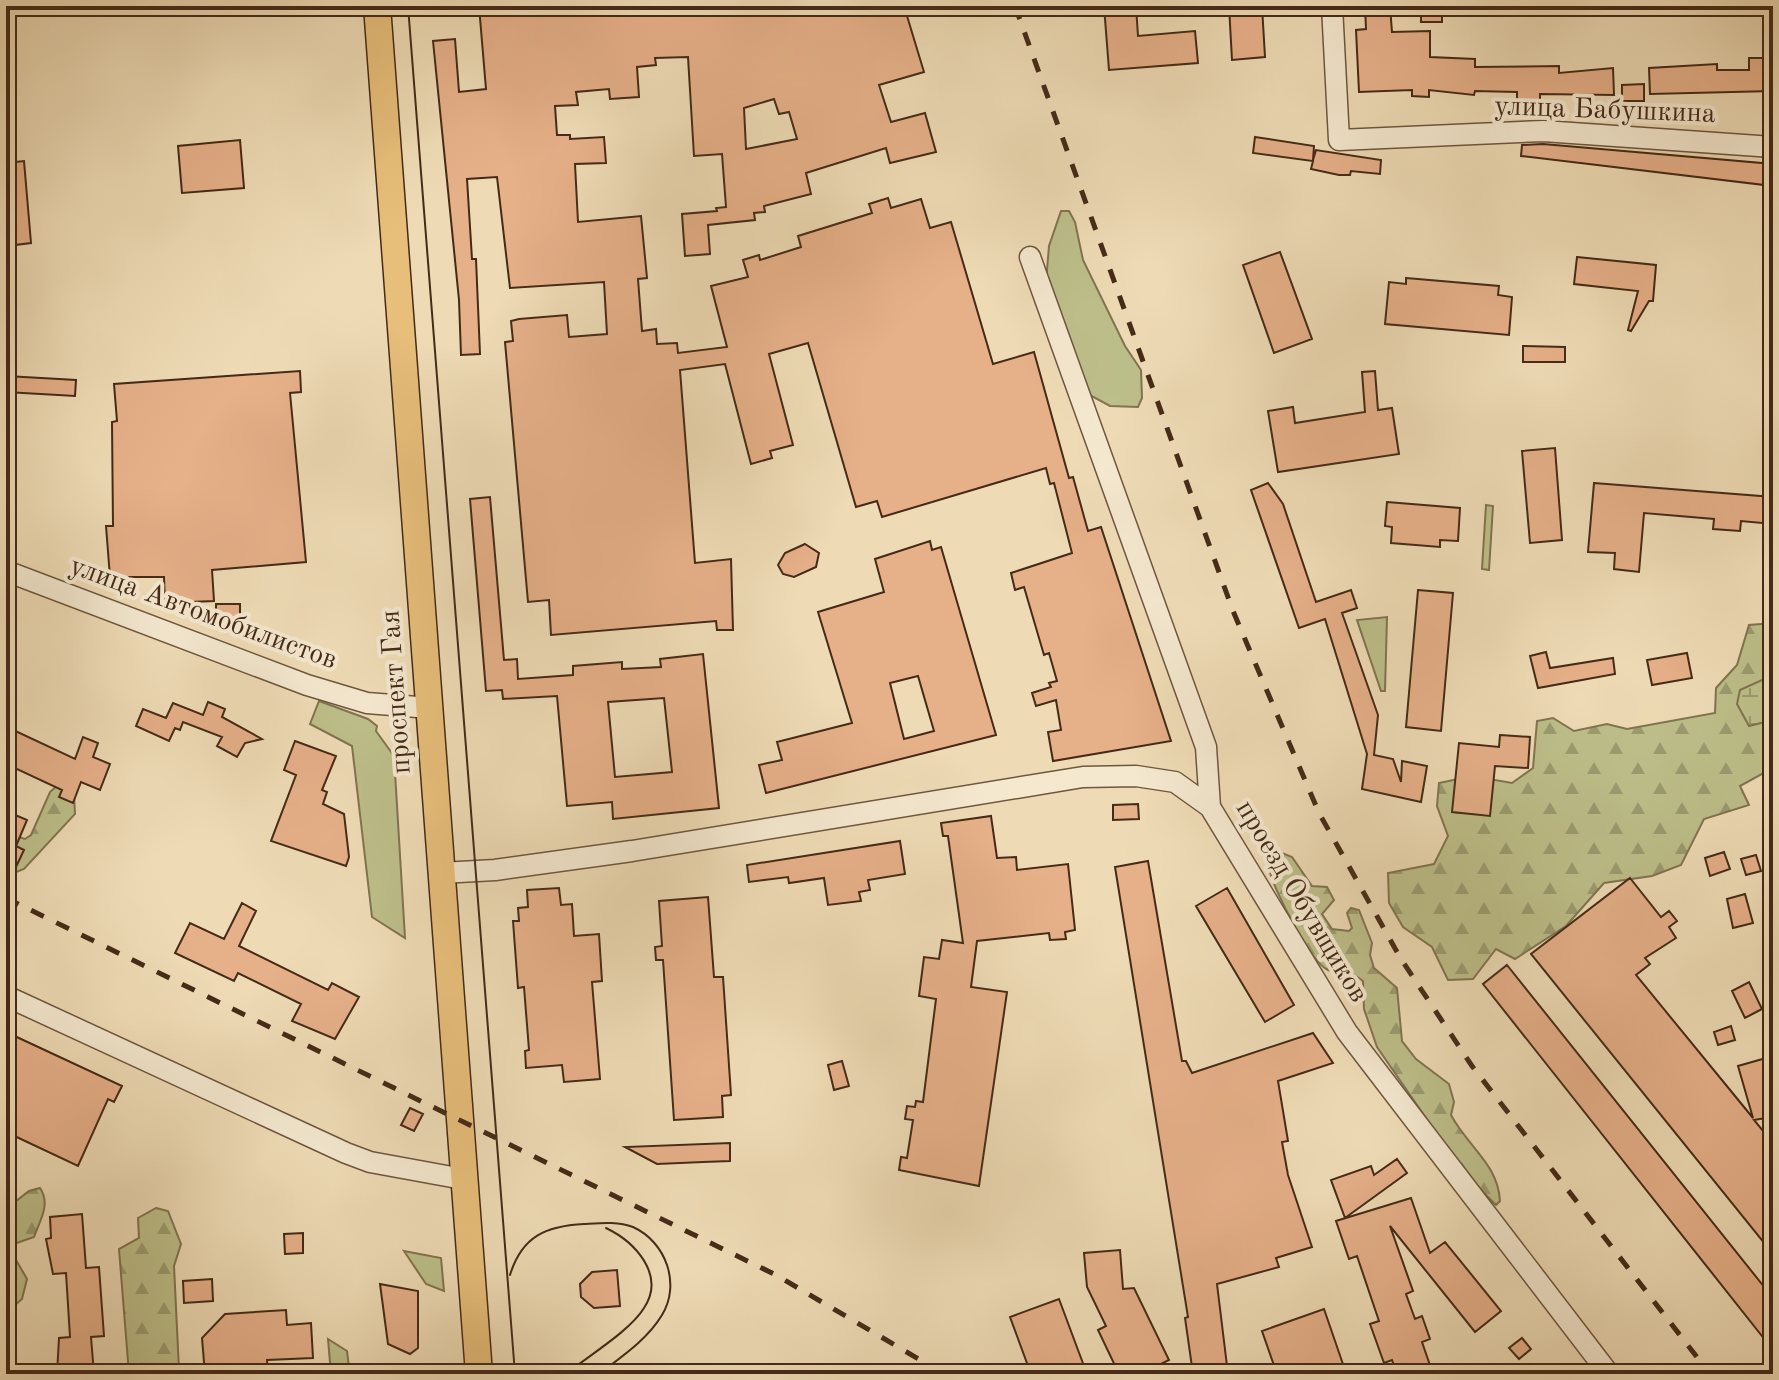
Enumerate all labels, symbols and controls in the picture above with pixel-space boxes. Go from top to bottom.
street label: улица Бабушкина [1494,93,1716,129]
street label: улица Автомобилистов [66,553,340,675]
street label: проспект Гая [377,609,417,775]
street label: проезд Обувщиков [1230,796,1372,1008]

